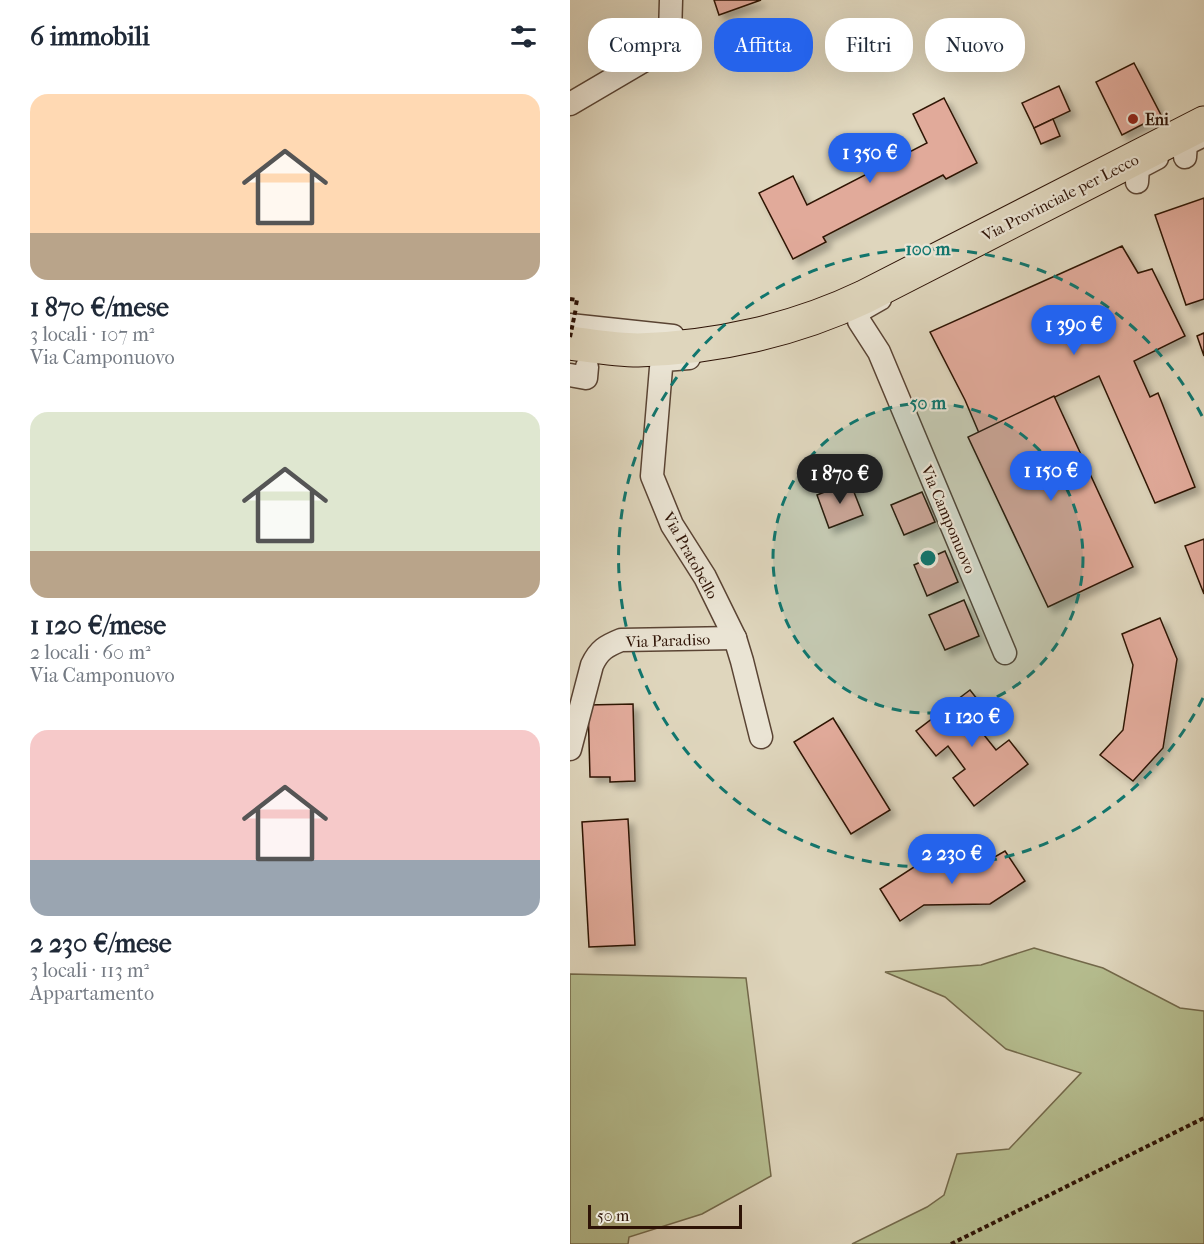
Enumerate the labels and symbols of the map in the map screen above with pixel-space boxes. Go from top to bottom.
place label: Eni [1145,110,1169,129]
marker: Eni [1126,112,1140,126]
pin: 1 350 € [815,133,925,184]
street label: Via Provinciale per Lecco [978,150,1142,246]
text: 100 m [905,239,952,260]
pin: 1 390 € [1019,305,1129,356]
text: 50 m [910,393,947,414]
pin: 1 150 € [996,451,1106,502]
pin: 1 870 € [785,454,895,505]
street label: Via Camponuovo [917,461,980,576]
street label: Via Pratobello [658,508,722,602]
centre of rings [918,548,938,568]
street label: Via Paradiso [624,630,711,652]
pin: 1 120 € [917,697,1027,748]
pin: 2 230 € [897,834,1007,885]
scale bar [588,1202,742,1230]

